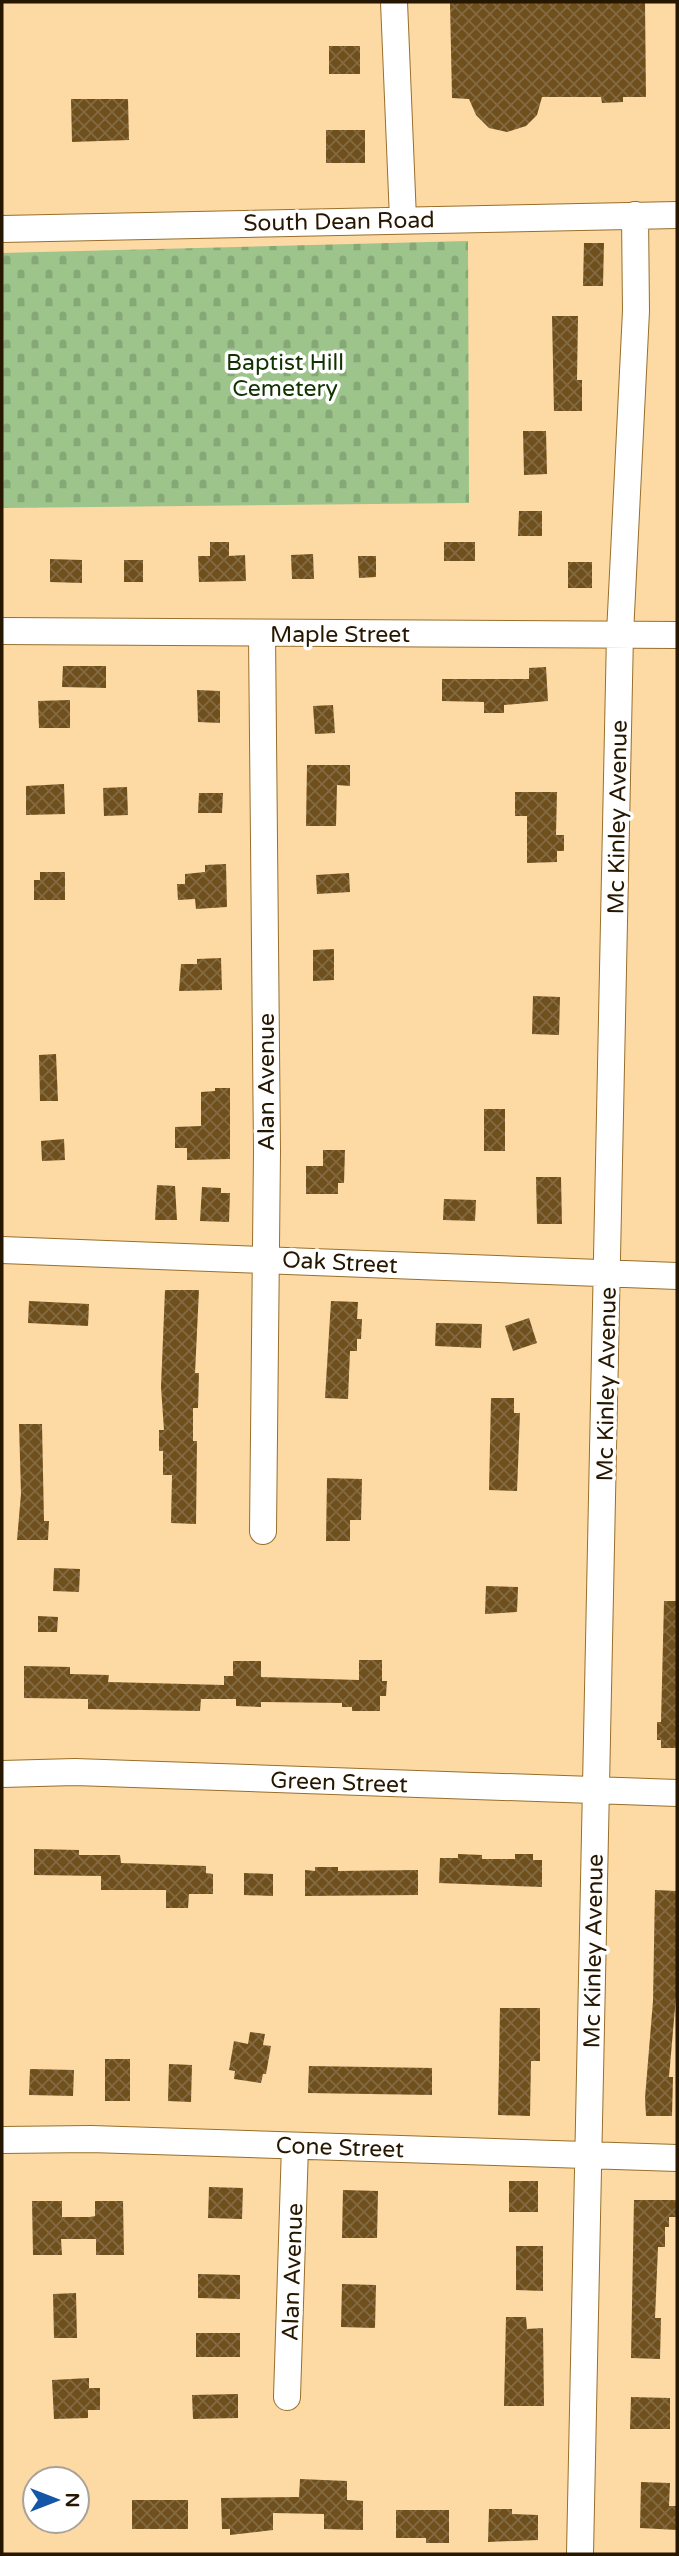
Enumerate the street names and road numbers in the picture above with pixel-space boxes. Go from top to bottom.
street label: South Dean Road [243,206,435,238]
street label: Maple Street [270,621,410,649]
street label: Mc Kinley Avenue [602,720,634,915]
street label: Alan Avenue [253,1013,281,1151]
street label: Oak Street [281,1246,399,1280]
street label: Mc Kinley Avenue [591,1287,623,1482]
street label: Green Street [270,1767,408,1799]
street label: Mc Kinley Avenue [578,1854,610,2049]
street label: Cone Street [275,2132,405,2164]
street label: Alan Avenue [277,2203,309,2341]

